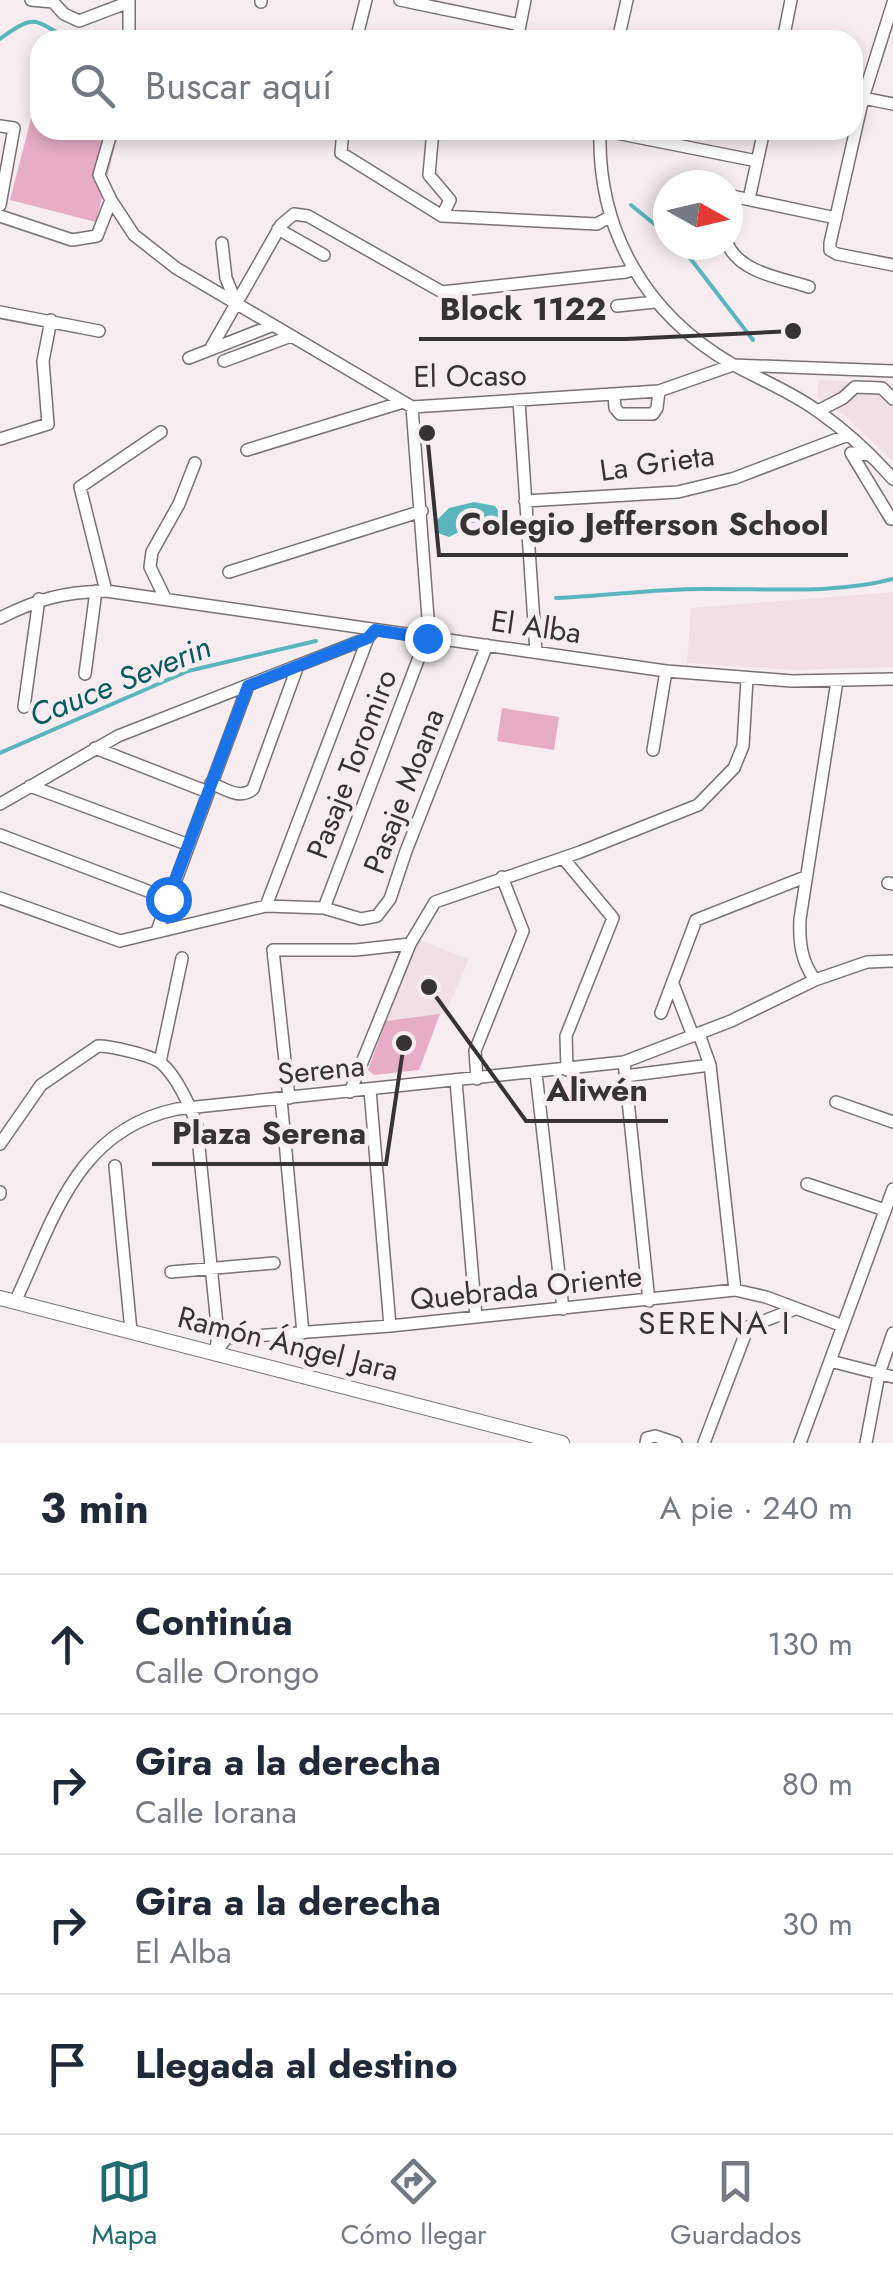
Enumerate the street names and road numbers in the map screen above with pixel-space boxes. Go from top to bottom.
street label: El Ocaso [413,353,527,398]
street label: La Grieta [597,433,717,492]
street label: El Alba [488,599,584,654]
street label: Pasaje Toromiro [296,663,407,865]
street label: Pasaje Moana [352,702,455,880]
street label: Serena [275,1044,367,1095]
street label: Quebrada Oriente [408,1254,644,1321]
street label: Ramón Ángel Jara [173,1295,403,1392]

